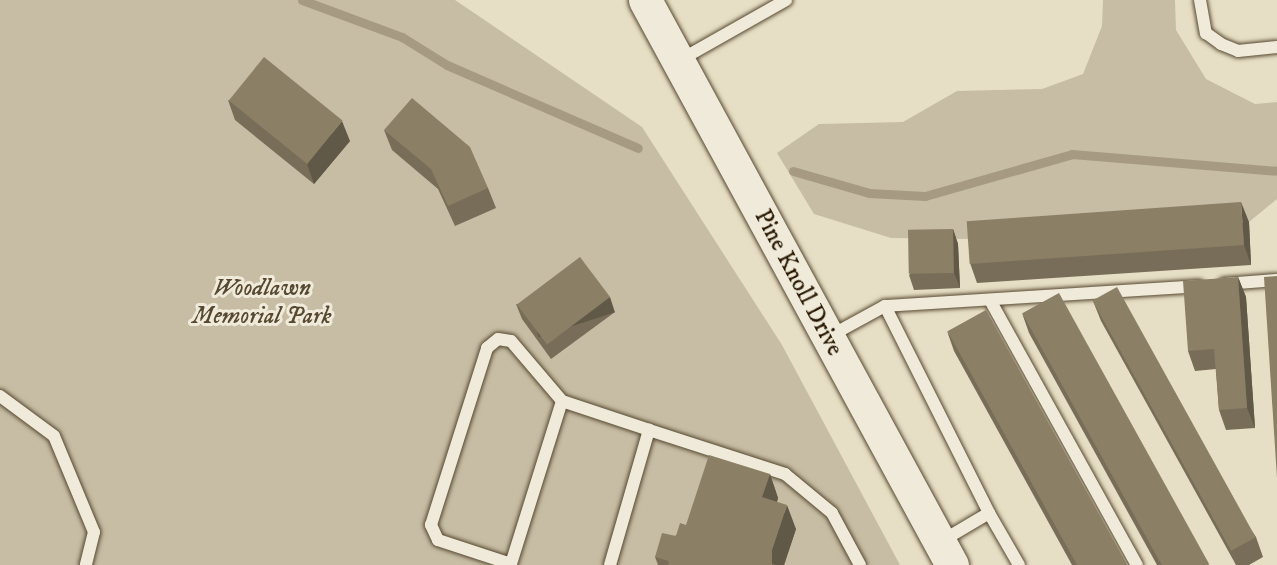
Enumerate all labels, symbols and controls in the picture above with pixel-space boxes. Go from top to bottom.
street label: Pine Knoll Drive [747,205,849,361]
park label: Woodlawn Memorial Park [192,275,332,331]

